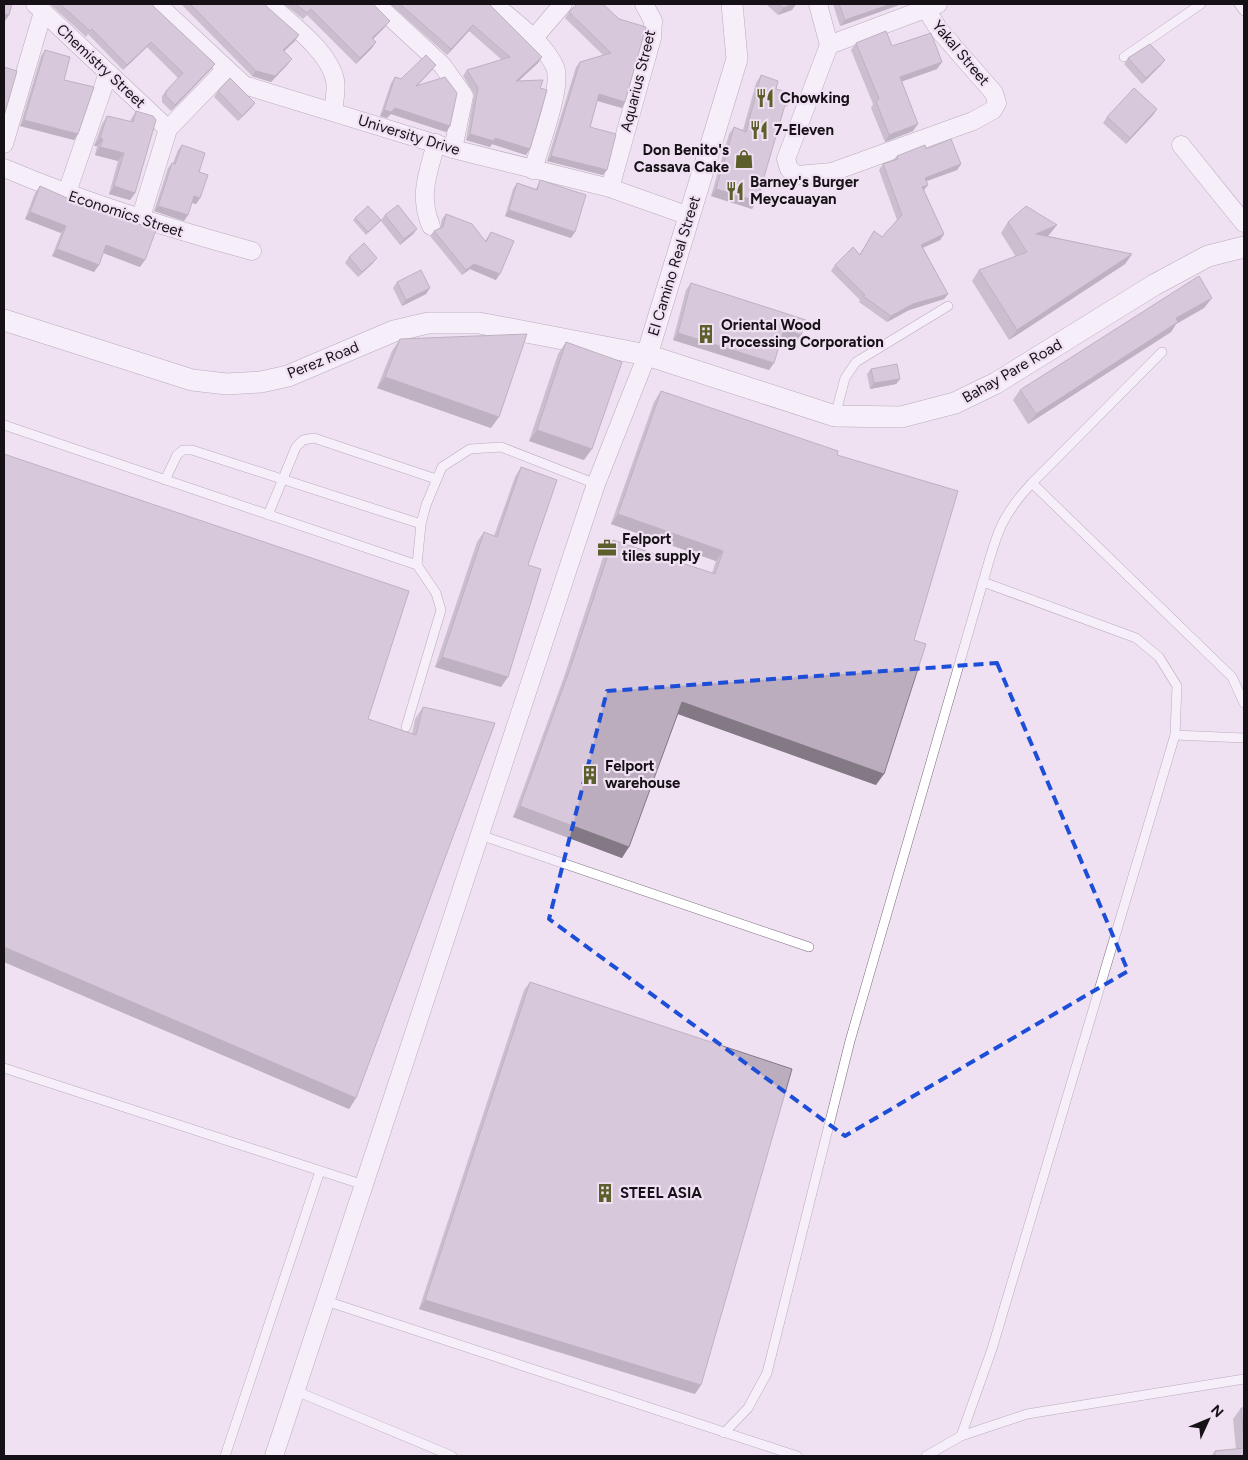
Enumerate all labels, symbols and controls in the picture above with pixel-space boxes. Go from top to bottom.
street label: Yakal Street [929,17,994,90]
street label: Chemistry Street [53,20,149,112]
street label: Aquarius Street [617,28,659,134]
restaurant icon: Chowking [754,87,776,109]
place label: Chowking [780,89,850,107]
street label: University Drive [356,111,462,159]
restaurant icon: 7-Eleven [748,119,770,141]
place label: 7-Eleven [774,121,834,139]
place label: Don Benito's Cassava Cake [634,141,730,176]
shop icon: Don Benito's Cassava Cake [733,148,755,170]
place label: Barney's Burger Meycauayan [750,173,859,208]
restaurant icon: Barney's Burger Meycauayan [724,180,746,202]
street label: Economics Street [66,187,186,241]
street label: El Camino Real Street [644,193,704,338]
place label: Oriental Wood Processing Corporation [721,316,884,351]
building icon: Oriental Wood Processing Corporation [695,323,717,345]
street label: Bahay Pare Road [959,335,1065,407]
street label: Perez Road [285,337,361,383]
place label: Felport tiles supply [622,530,701,565]
office icon: Felport tiles supply [596,537,618,559]
place label: Felport warehouse [605,757,681,792]
building icon: Felport warehouse [579,764,601,786]
building icon: STEEL ASIA [594,1182,616,1204]
place label: STEEL ASIA [620,1184,702,1202]
north arrow [1183,1395,1233,1445]
text: N [1207,1402,1227,1421]

